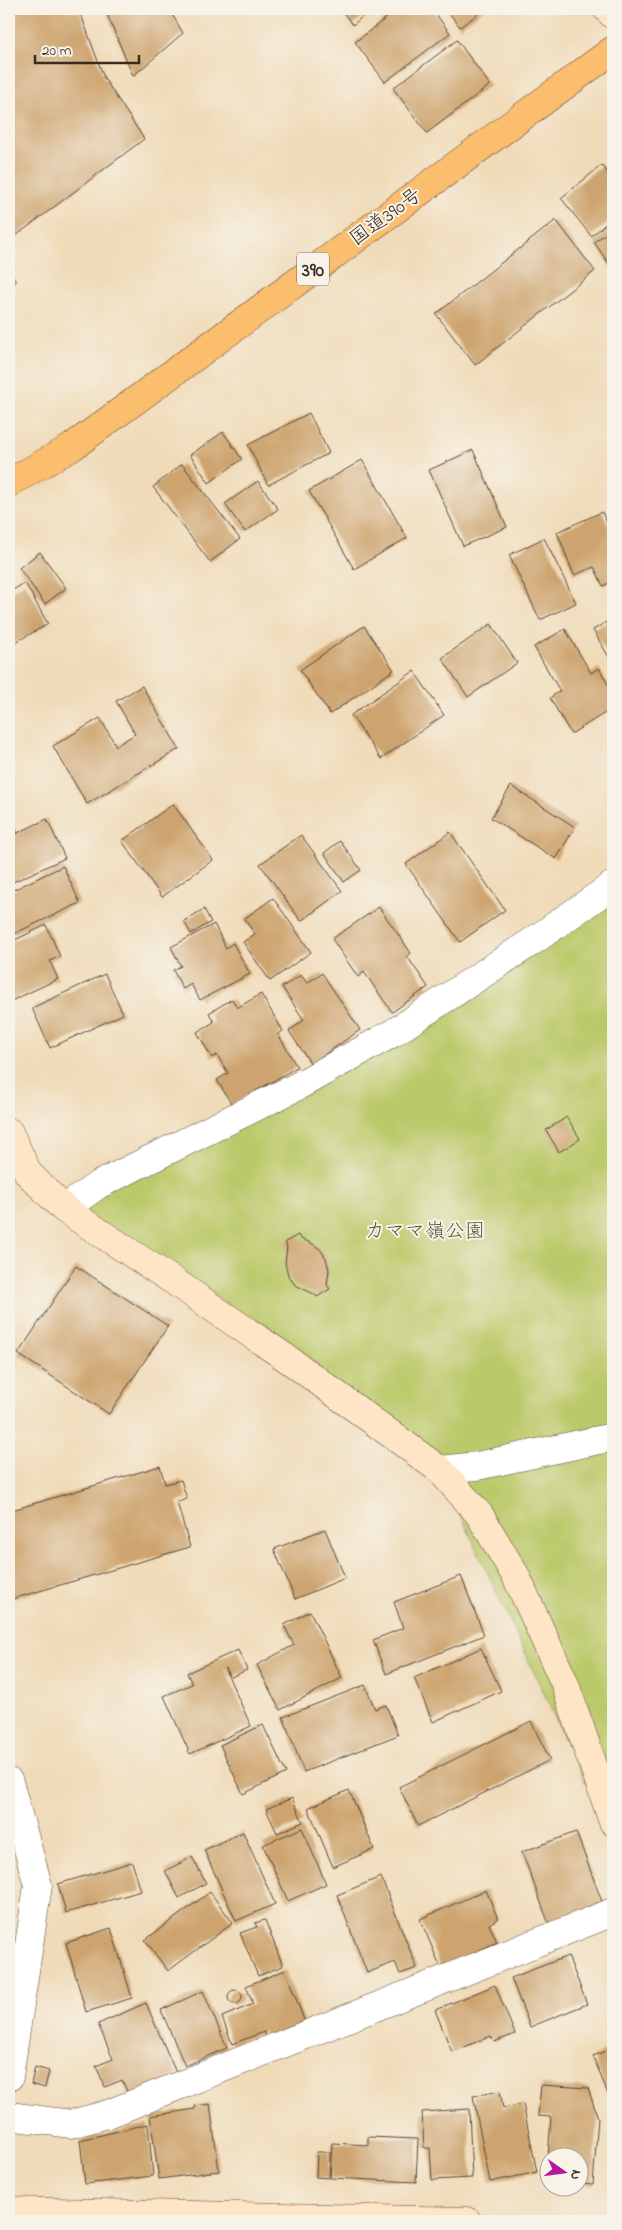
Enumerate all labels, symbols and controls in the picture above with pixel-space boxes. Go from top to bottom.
scale bar [35,32,139,64]
text: 20 m [42,40,72,62]
street label: 国道390号 [344,182,429,254]
road number: 390 [297,252,329,286]
park label: カママ嶺公園 [365,1218,485,1247]
north arrow [540,2148,590,2198]
text: N [564,2168,586,2182]

